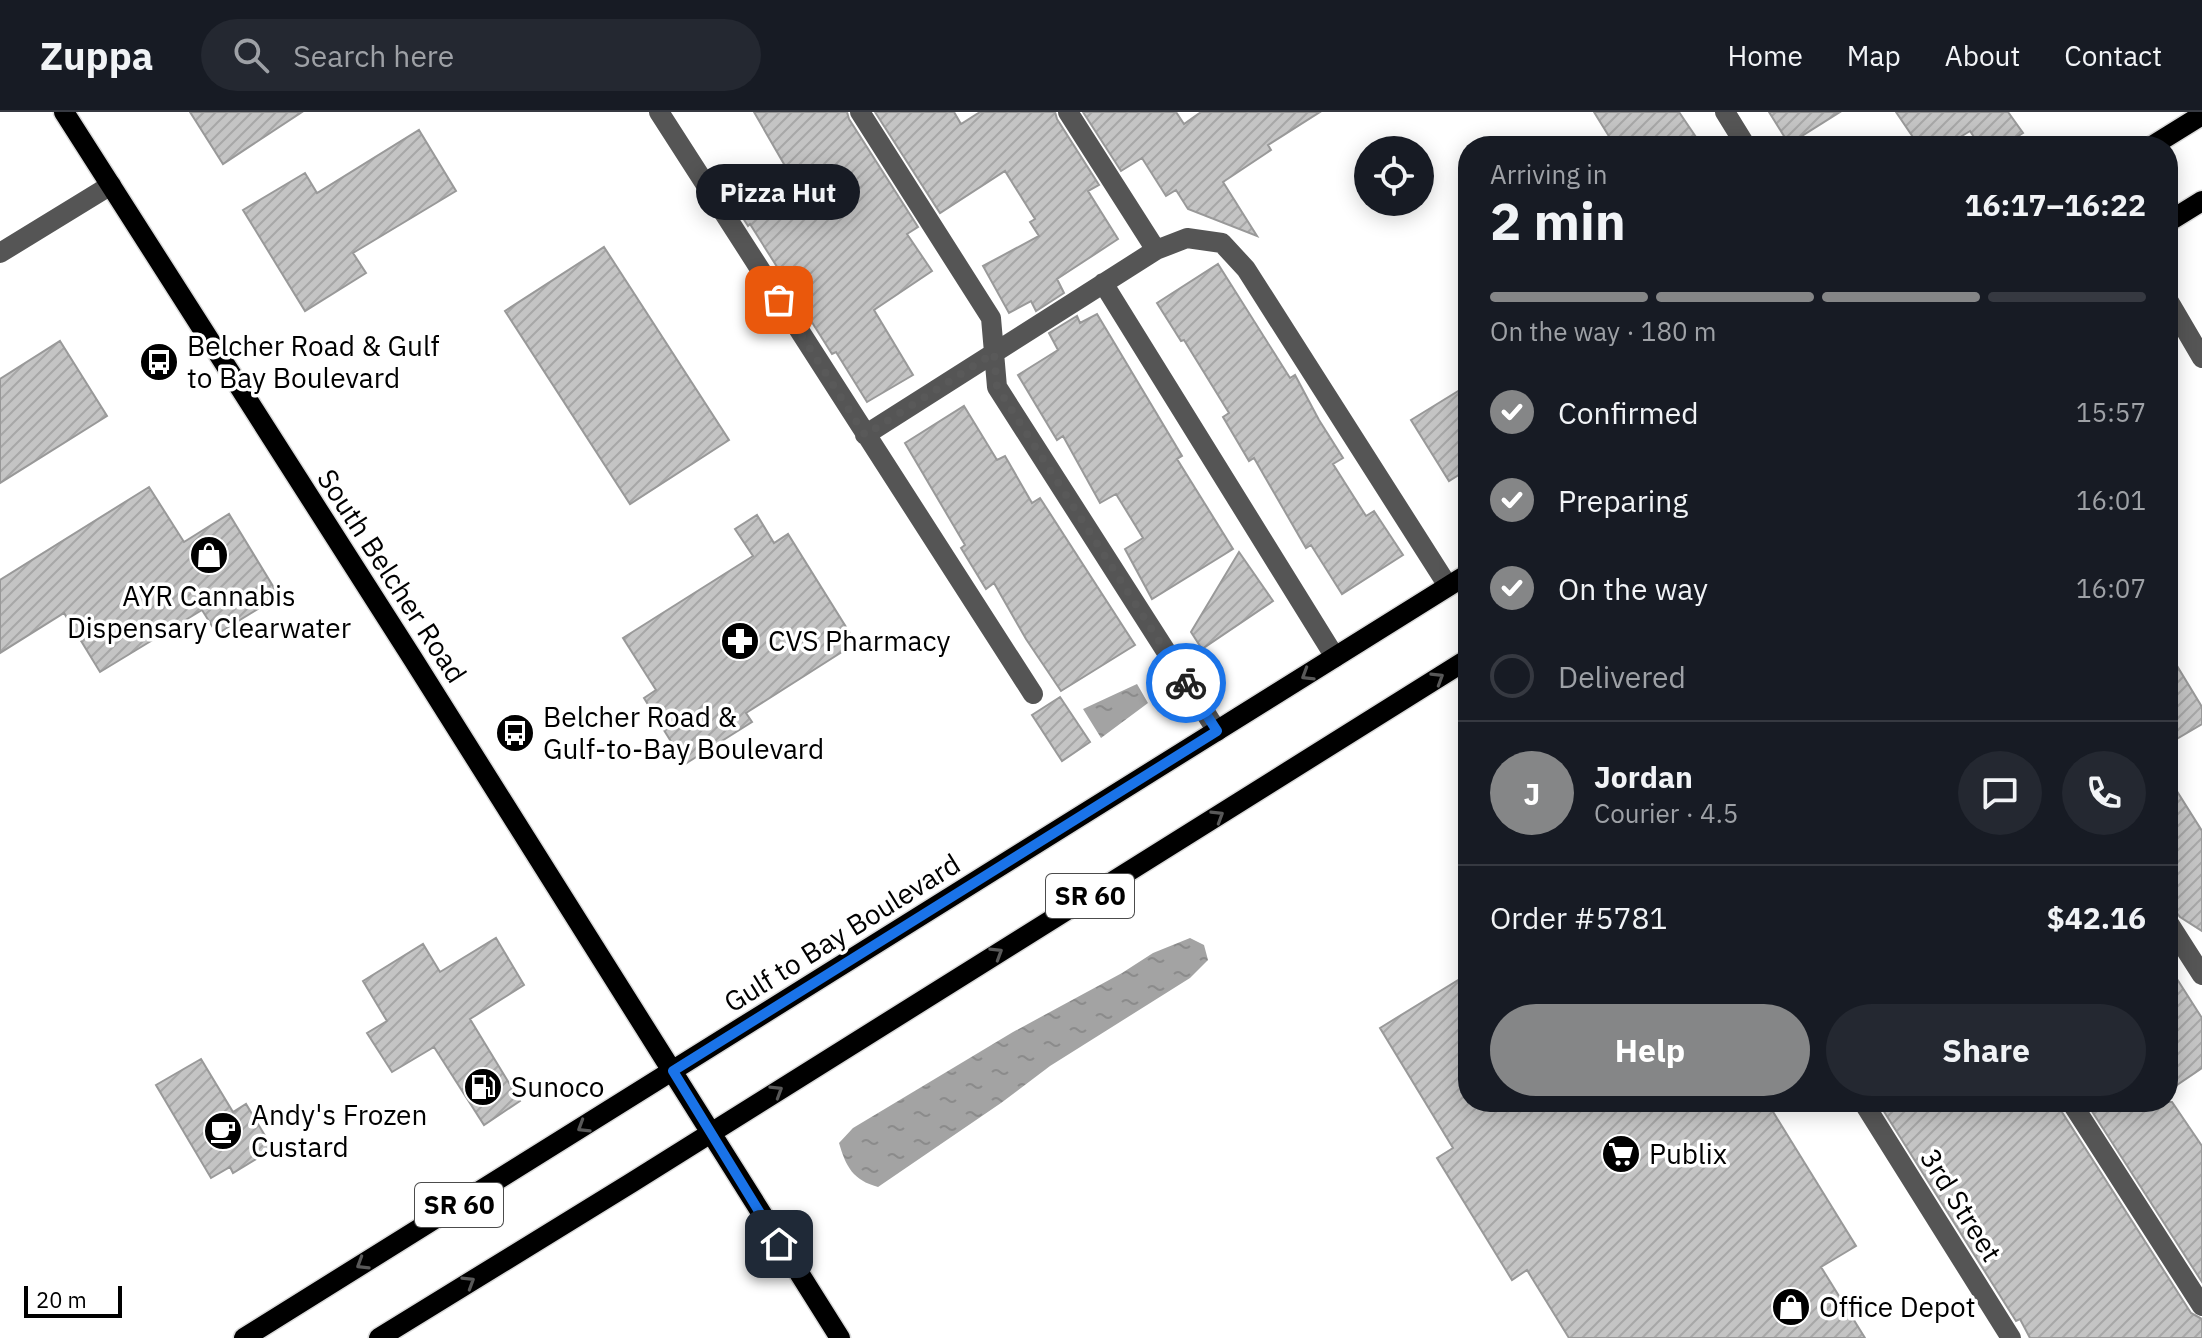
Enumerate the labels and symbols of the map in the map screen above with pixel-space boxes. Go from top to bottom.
callout: Pizza Hut [697,164,861,220]
pin [745,266,813,334]
place label: Belcher Road & Gulf to Bay Boulevard [187,327,440,396]
bus stop icon: Belcher Road & Gulf to Bay Boulevard [138,341,180,383]
street label: South Belcher Road [309,462,475,690]
shop icon: AYR Cannabis Dispensary Clearwater [188,534,230,576]
place label: AYR Cannabis Dispensary Clearwater [67,577,351,646]
pharmacy icon: CVS Pharmacy [719,620,761,662]
place label: CVS Pharmacy [768,622,951,659]
courier [1146,643,1226,723]
one-way arrow [1301,665,1316,680]
one-way arrow [1429,672,1444,687]
place label: Belcher Road & Gulf-to-Bay Boulevard [543,698,824,767]
bus stop icon: Belcher Road & Gulf-to-Bay Boulevard [494,712,536,754]
one-way arrow [1209,810,1224,825]
street label: Gulf to Bay Boulevard [717,845,967,1020]
road number: SR 60 [1046,874,1134,918]
one-way arrow [989,948,1003,963]
fuel station icon: Sunoco [462,1066,504,1108]
place label: Sunoco [511,1068,604,1105]
one-way arrow [768,1085,783,1100]
place label: Andy's Frozen Custard [251,1096,427,1165]
cafe icon: Andy's Frozen Custard [202,1110,244,1152]
one-way arrow [577,1118,592,1133]
supermarket icon: Publix [1600,1133,1642,1175]
place label: Publix [1649,1135,1727,1172]
street label: 3rd Street [1912,1141,2011,1268]
road number: SR 60 [415,1183,503,1227]
pin [745,1210,813,1278]
one-way arrow [356,1255,371,1270]
one-way arrow [460,1277,475,1292]
scale bar [24,1282,122,1318]
shop icon: Office Depot [1770,1286,1812,1328]
place label: Office Depot [1819,1288,1976,1325]

